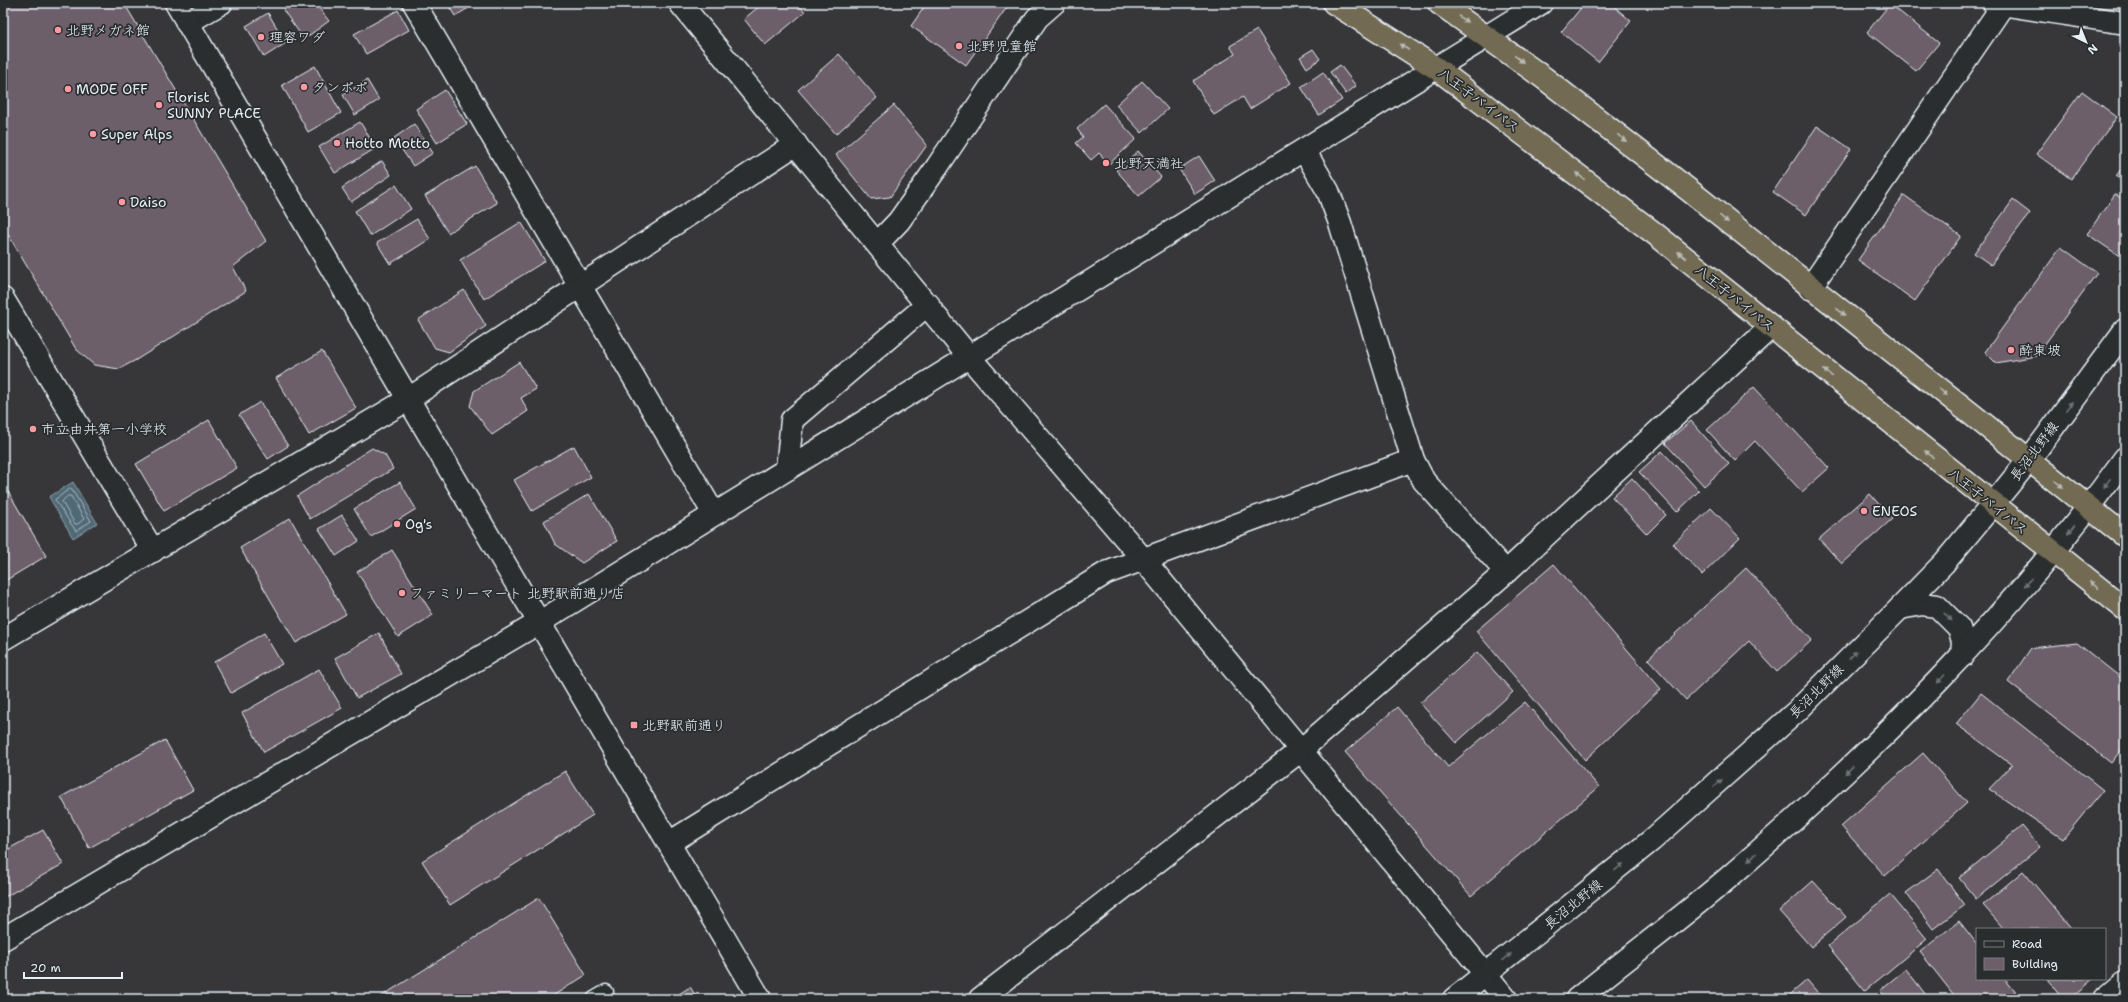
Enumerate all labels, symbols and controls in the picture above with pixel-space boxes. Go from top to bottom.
one-way arrow [1458,15,1469,23]
place label: 北野メガネ館 [66,21,150,39]
north arrow [2066,22,2106,62]
marker: 北野メガネ館 [53,25,63,35]
place label: 理容ワダ [269,28,325,46]
marker: 理容ワダ [256,32,266,42]
place label: 北野児童館 [967,37,1037,55]
text: N [2084,40,2101,58]
marker: 北野児童館 [954,41,964,51]
one-way arrow [1398,43,1409,50]
one-way arrow [1513,55,1524,63]
street label: 八王子バイパス [1435,63,1523,137]
place label: タンポポ [312,78,368,96]
place label: MODE OFF [76,80,148,98]
marker: タンポポ [299,82,309,92]
marker: MODE OFF [63,84,73,94]
place label: Florist SUNNY PLACE [167,88,261,122]
marker: Florist SUNNY PLACE [154,100,164,110]
place label: Super Alps [101,125,173,143]
marker: Super Alps [88,129,98,139]
place label: Hotto Motto [345,134,430,152]
one-way arrow [1616,134,1627,143]
marker: Hotto Motto [332,138,342,148]
place label: 北野天満社 [1114,154,1184,172]
marker: 北野天満社 [1101,158,1111,168]
one-way arrow [1574,172,1585,180]
place label: Daiso [130,193,166,211]
marker: Daiso [117,197,127,207]
one-way arrow [1719,214,1730,223]
one-way arrow [1677,251,1688,260]
street label: 八王子バイパス [1691,260,1779,336]
one-way arrow [1835,308,1846,316]
place label: 酔東坡 [2019,341,2061,359]
marker: 酔東坡 [2006,345,2016,355]
one-way arrow [1822,368,1833,377]
one-way arrow [1938,388,1949,397]
one-way arrow [2064,400,2073,411]
street label: 長沼北野線 [2006,418,2062,484]
place label: 市立由井第一小学校 [41,420,167,438]
marker: 市立由井第一小学校 [28,424,38,434]
one-way arrow [1924,449,1935,458]
street label: 八王子バイパス [1944,463,2032,539]
one-way arrow [2103,478,2111,488]
one-way arrow [2053,480,2064,488]
place label: ENEOS [1872,502,1917,520]
marker: ENEOS [1859,506,1869,516]
place label: Og's [405,515,433,533]
marker: Og's [392,519,402,529]
one-way arrow [2067,525,2076,536]
one-way arrow [2024,577,2033,588]
one-way arrow [2089,581,2100,589]
place label: ファミリーマート 北野駅前通り店 [410,584,625,602]
marker: ファミリーマート 北野駅前通り店 [397,588,407,598]
one-way arrow [1943,612,1953,622]
one-way arrow [1848,650,1858,660]
street label: 長沼北野線 [1785,660,1847,722]
one-way arrow [1937,674,1946,683]
place label: 北野駅前通り [642,716,726,734]
marker: 北野駅前通り [629,720,639,730]
one-way arrow [1844,766,1854,775]
one-way arrow [1713,778,1723,787]
one-way arrow [1747,852,1757,862]
one-way arrow [1614,863,1625,871]
street label: 長沼北野線 [1540,875,1606,933]
legend [1976,928,2106,980]
text: Road [2012,936,2043,952]
one-way arrow [1501,953,1512,962]
scale bar [24,954,122,980]
text: Building [2012,956,2058,972]
text: 20 m [30,960,61,976]

